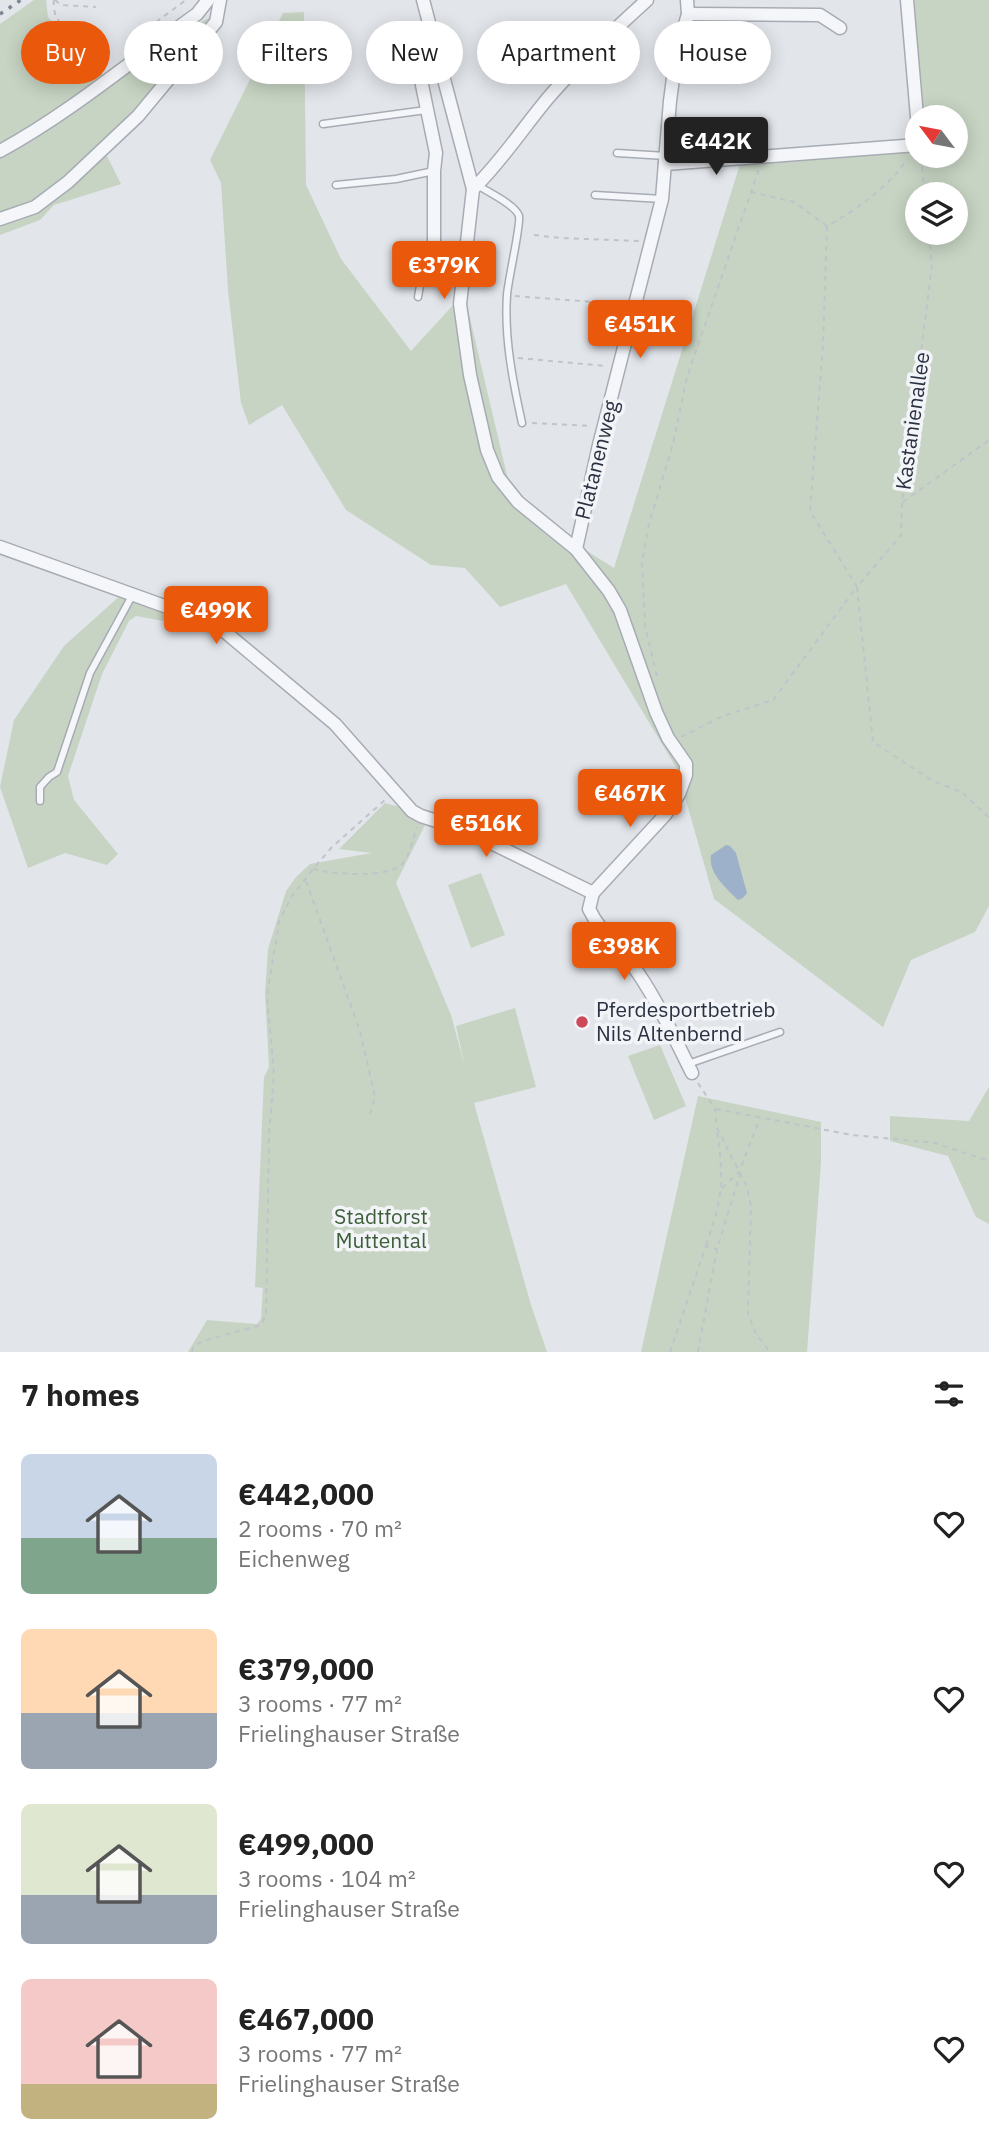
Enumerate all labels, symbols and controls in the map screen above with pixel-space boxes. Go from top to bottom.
chip: Buy [21,21,110,84]
chip: Rent [124,21,223,84]
chip: Filters [237,21,352,84]
chip: New [366,21,463,84]
chip: Apartment [477,21,640,84]
chip: House [654,21,771,84]
north arrow [905,105,968,168]
map controls [905,105,968,245]
pin: €442K [667,118,765,177]
text: €442K [680,125,752,155]
button: layers [905,182,968,245]
pin: €379K [395,242,493,301]
text: €379K [408,249,480,279]
pin: €451K [591,300,689,360]
text: €451K [604,308,676,338]
street label: Kastanienallee [888,350,936,492]
street label: Platanenweg [568,397,624,522]
pin: €499K [167,586,265,646]
text: €499K [180,594,252,624]
pin: €467K [581,770,679,829]
text: €467K [594,777,666,807]
pin: €516K [437,800,535,859]
text: €516K [450,807,522,837]
pin: €398K [575,922,673,982]
text: €398K [588,930,660,960]
place label: Pferdesportbetrieb Nils Altenbernd [596,995,775,1047]
marker: Pferdesportbetrieb Nils Altenbernd [574,1014,590,1030]
park label: Stadtforst Muttental [334,1202,428,1254]
text: 7 homes [21,1375,140,1414]
icon: filters [930,1375,968,1413]
text: €442,000 [238,1474,374,1513]
icon: home [77,1482,161,1566]
icon: heart [930,1505,968,1543]
text: 2 rooms · 70 m² [238,1513,402,1543]
text: Eichenweg [238,1543,350,1573]
text: €379,000 [238,1649,374,1688]
icon: home [77,1657,161,1741]
icon: heart [930,1680,968,1718]
text: 3 rooms · 77 m² [238,1688,402,1718]
text: Frielinghauser Straße [238,1718,460,1748]
text: €499,000 [238,1824,374,1863]
icon: home [77,1832,161,1916]
icon: heart [930,1855,968,1893]
text: 3 rooms · 104 m² [238,1863,416,1893]
text: Frielinghauser Straße [238,1893,460,1923]
text: €467,000 [238,1999,374,2038]
icon: home [77,2007,161,2091]
icon: heart [930,2030,968,2068]
text: 3 rooms · 77 m² [238,2038,402,2068]
text: Frielinghauser Straße [238,2068,460,2098]

